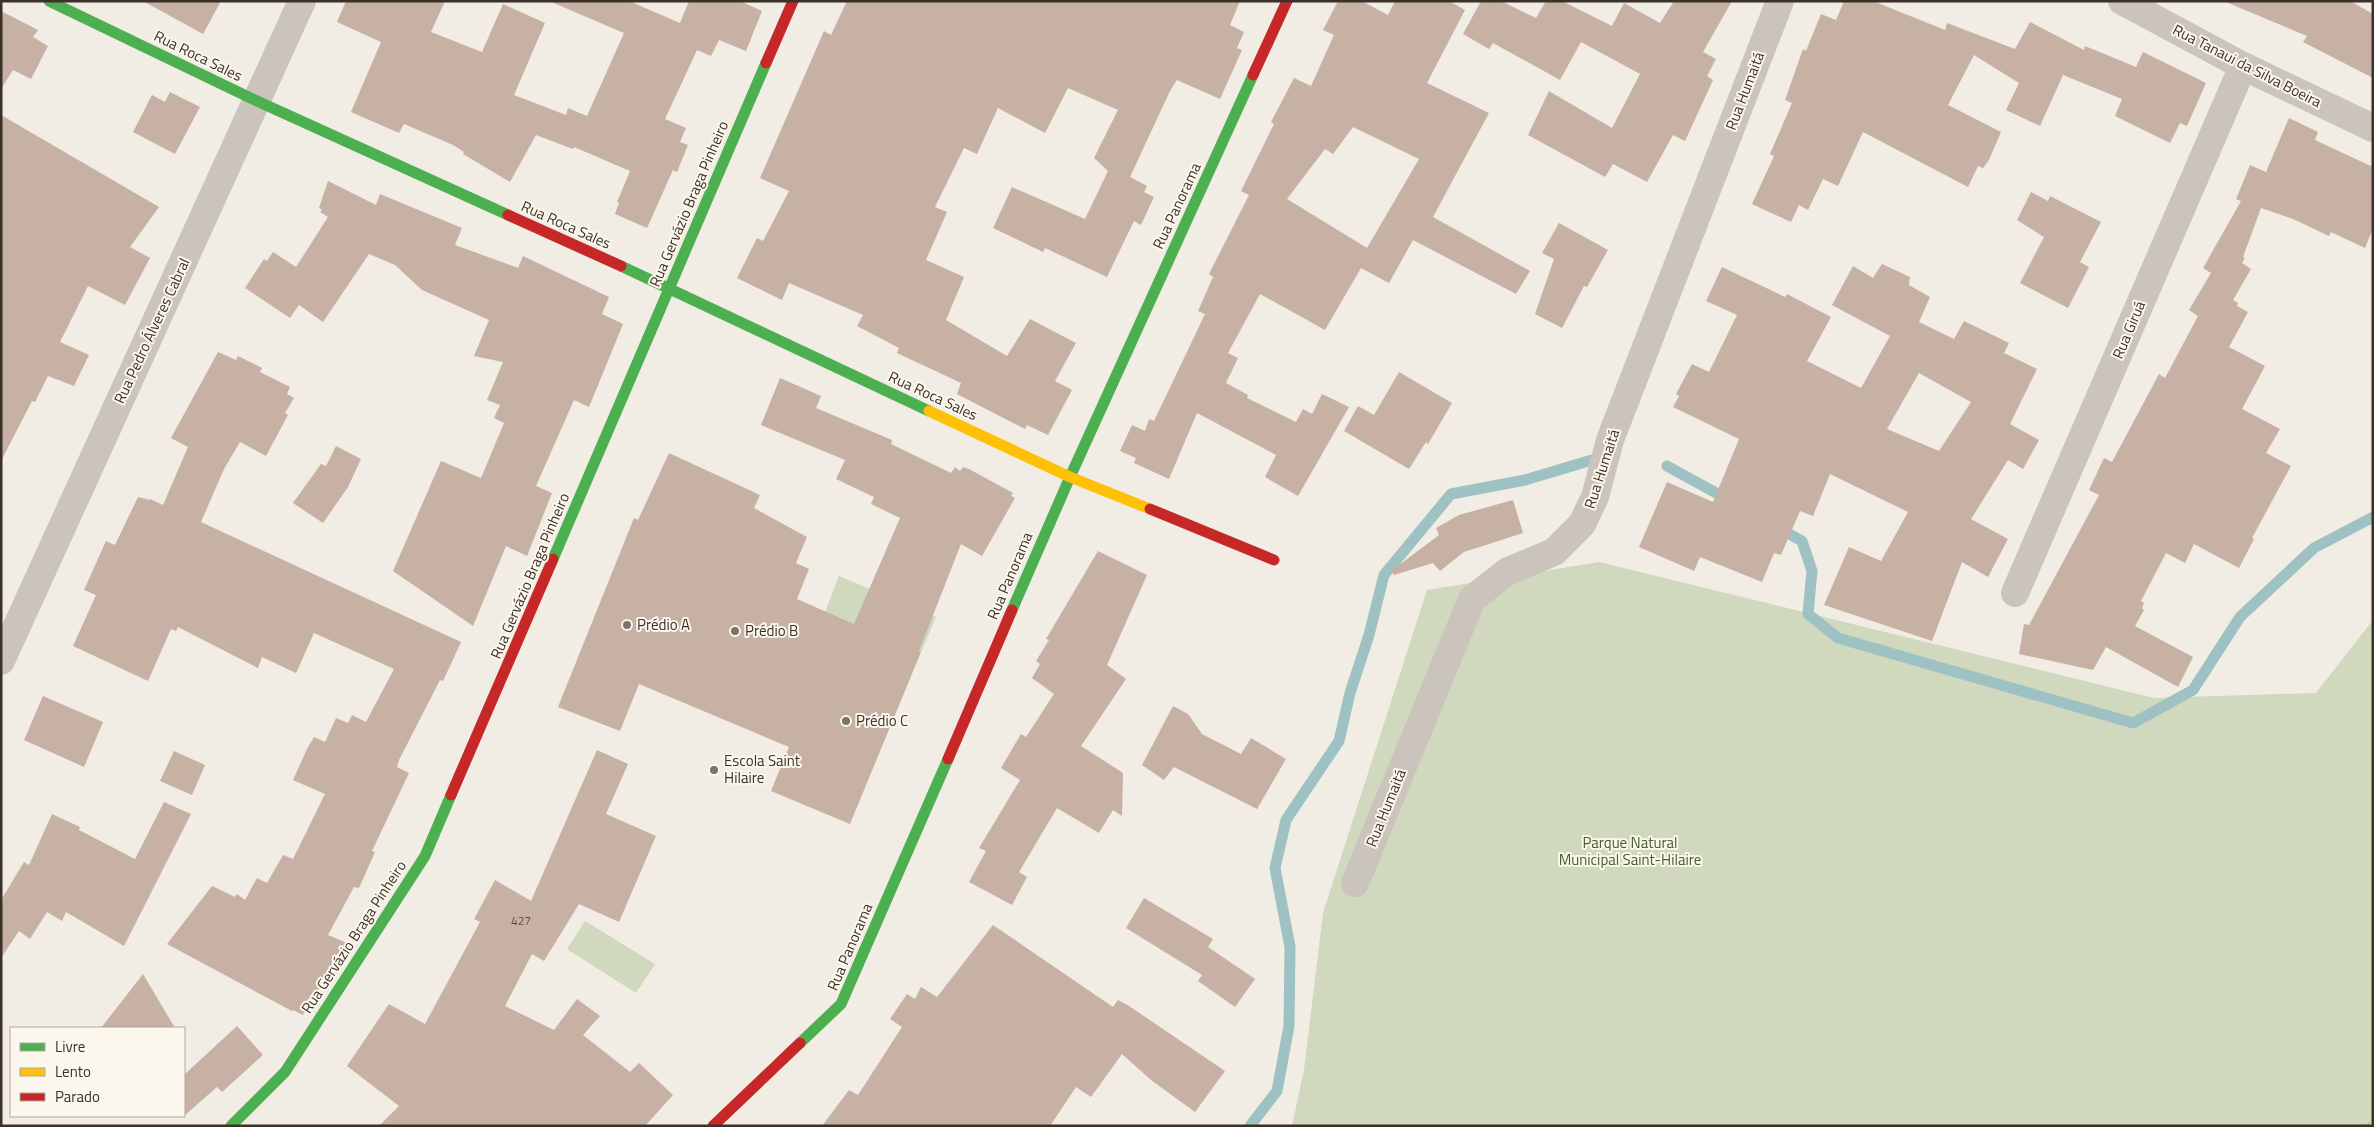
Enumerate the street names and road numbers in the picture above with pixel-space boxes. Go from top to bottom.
street label: Rua Tanaui da Silva Boeira [2169,18,2326,113]
street label: Rua Roca Sales [150,24,246,87]
street label: Rua Humaitá [1719,48,1770,133]
street label: Rua Gervázio Braga Pinheiro [643,117,734,290]
street label: Rua Panorama [1146,158,1207,253]
street label: Rua Roca Sales [518,195,615,255]
street label: Rua Pedro Álveres Cabral [108,254,195,407]
street label: Rua Giruá [2106,297,2151,362]
street label: Rua Roca Sales [885,365,982,426]
street label: Rua Humaitá [1578,426,1625,511]
street label: Rua Gervázio Braga Pinheiro [484,489,575,662]
street label: Rua Panorama [981,528,1038,623]
street label: Rua Humaitá [1359,765,1412,850]
street label: Rua Gervázio Braga Pinheiro [295,856,412,1018]
street label: Rua Panorama [821,899,878,994]

